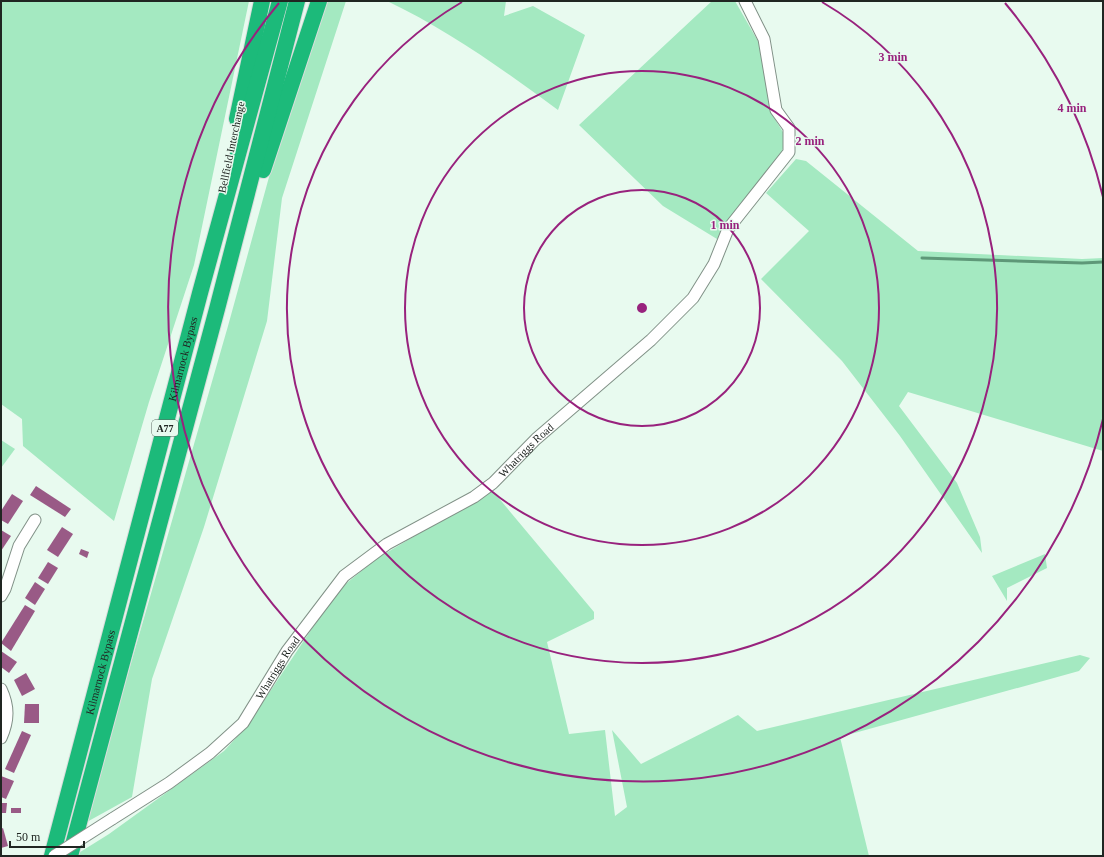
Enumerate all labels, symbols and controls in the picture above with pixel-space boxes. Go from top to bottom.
text: 3 min [878,50,908,64]
street label: Bellfield Interchange [215,100,247,194]
text: 4 min [1057,101,1087,115]
text: 2 min [795,134,825,148]
text: 1 min [710,218,740,232]
centre of rings [635,301,649,315]
street label: Kilmarnock Bypass [166,315,200,403]
road number: A77 [152,420,178,436]
street label: Whatriggs Road [496,420,556,480]
street label: Kilmarnock Bypass [83,629,117,716]
street label: Whatriggs Road [253,634,302,701]
scale bar [10,823,84,849]
text: 50 m [16,830,41,844]

